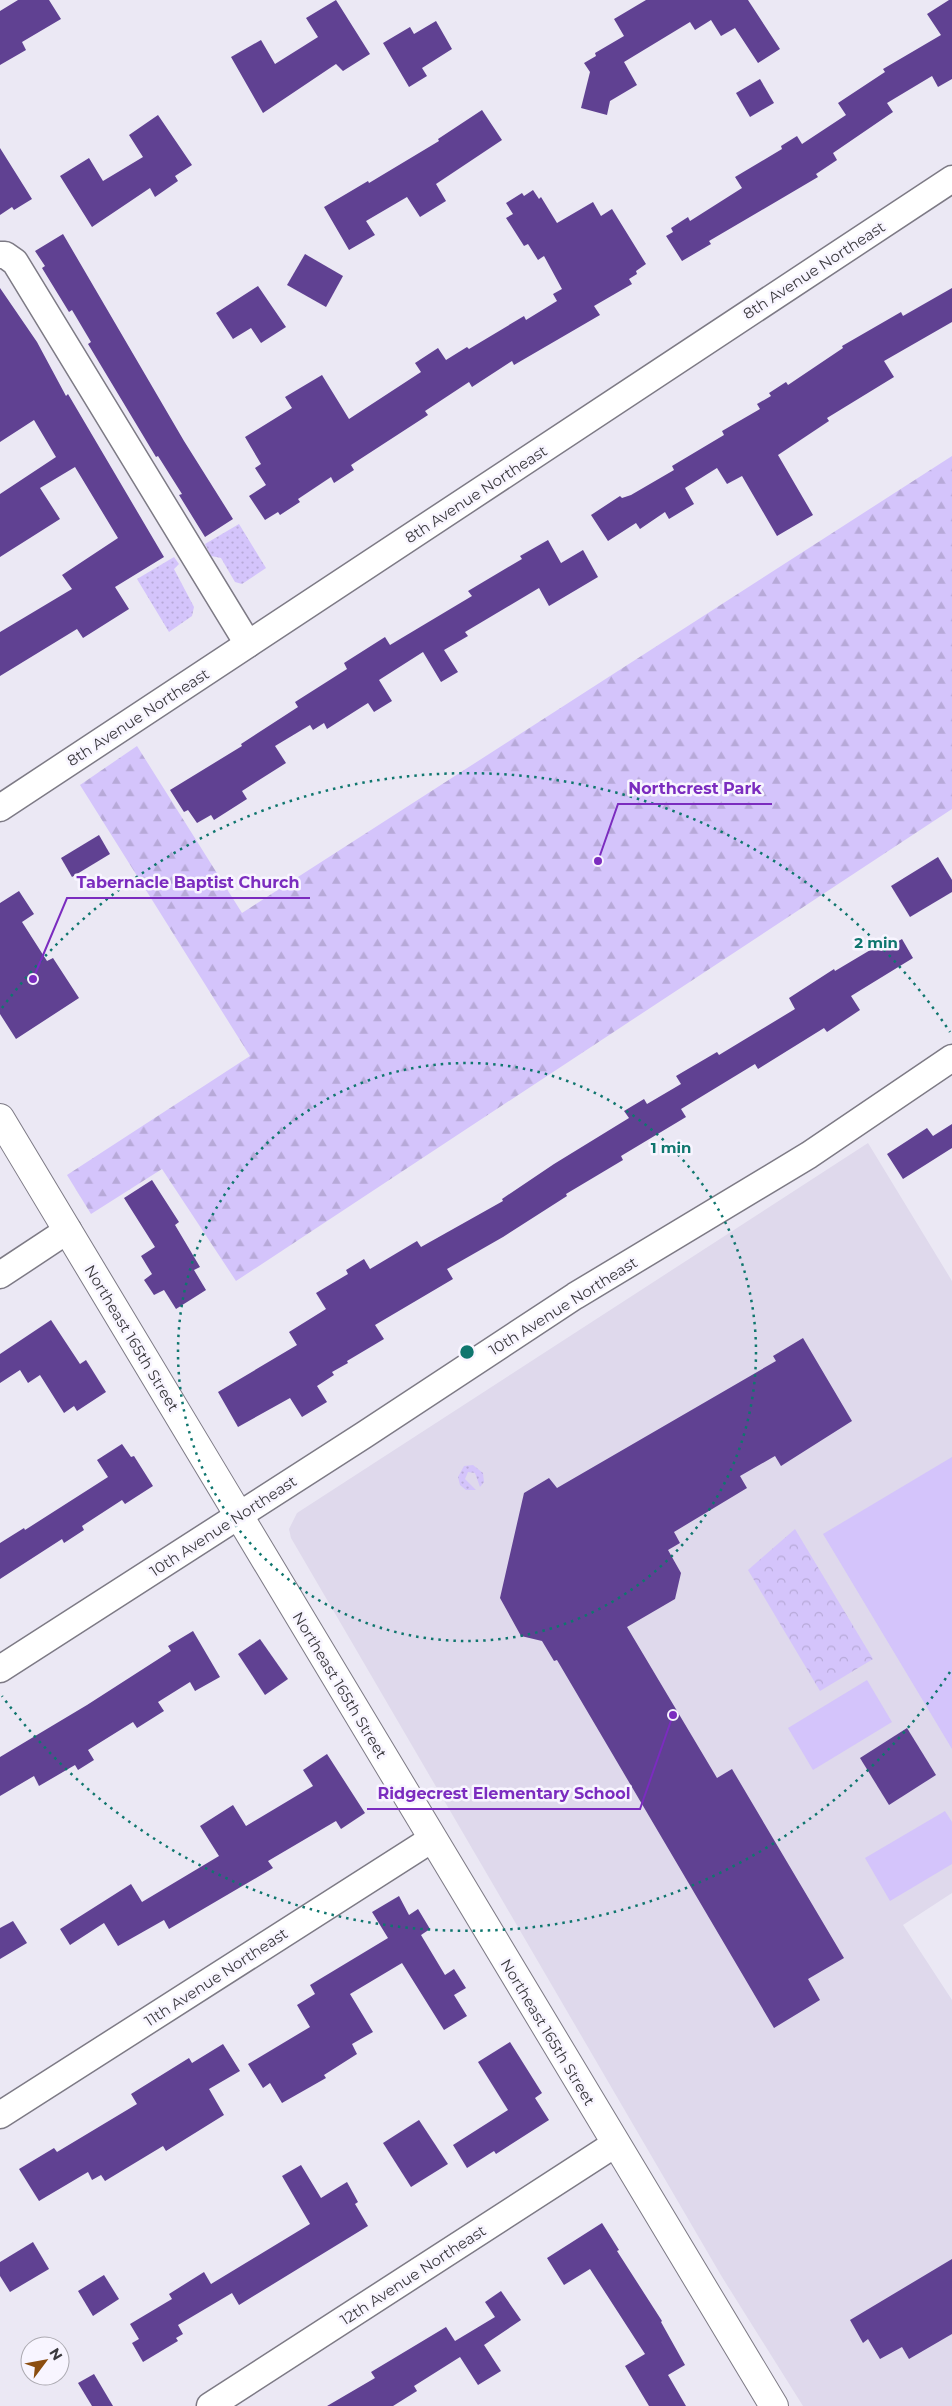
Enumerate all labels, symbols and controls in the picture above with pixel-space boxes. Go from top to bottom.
street label: 8th Avenue Northeast [739,217,889,323]
street label: 8th Avenue Northeast [401,441,551,547]
street label: 8th Avenue Northeast [63,664,213,770]
callout: Northcrest Park [618,773,772,804]
text: Northcrest Park [628,779,762,798]
callout: Tabernacle Baptist Church [67,867,310,898]
text: Tabernacle Baptist Church [77,873,299,892]
text: 2 min [854,933,898,952]
text: 1 min [651,1138,691,1157]
street label: 10th Avenue Northeast [485,1253,641,1359]
street label: Northeast 165th Street [81,1261,183,1415]
centre of rings [458,1343,476,1361]
street label: 10th Avenue Northeast [146,1471,300,1581]
street label: Northeast 165th Street [289,1608,391,1762]
callout: Ridgecrest Elementary School [367,1778,640,1809]
text: Ridgecrest Elementary School [378,1784,630,1803]
street label: 11th Avenue Northeast [141,1924,291,2030]
street label: Northeast 165th Street [497,1955,599,2109]
street label: 12th Avenue Northeast [337,2221,489,2329]
north arrow [20,2336,70,2386]
text: N [45,2345,67,2364]

